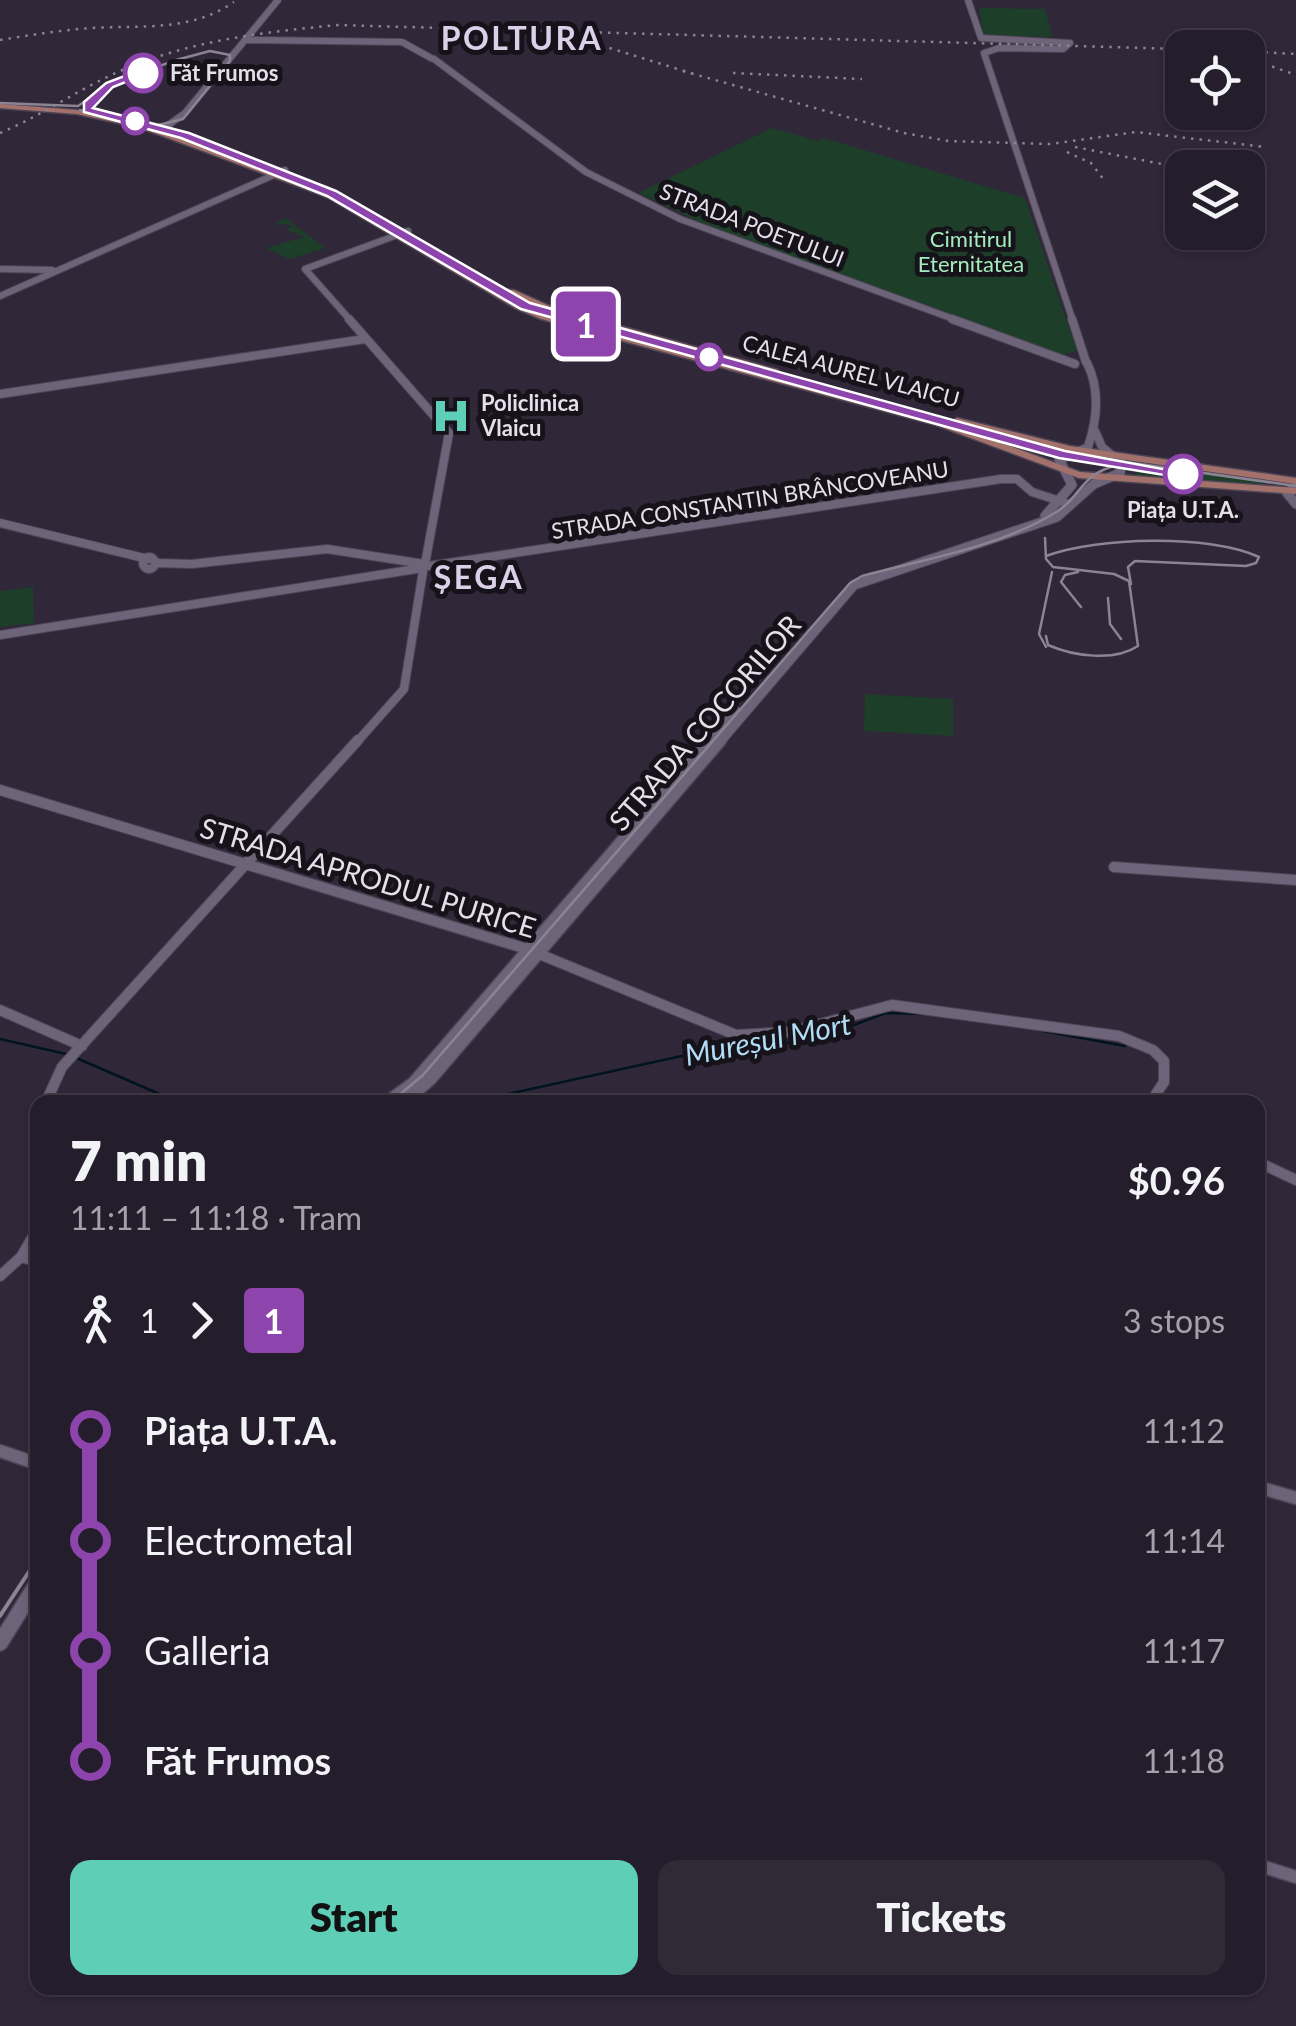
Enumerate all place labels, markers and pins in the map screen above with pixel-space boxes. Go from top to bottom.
marker: Făt Frumos [124,54,162,92]
place label: Făt Frumos [170,59,278,86]
unlabelled marker [122,108,148,134]
unlabelled marker [696,344,722,370]
place label: Policlinica Vlaicu [480,389,579,441]
hospital icon: Policlinica Vlaicu [430,395,472,437]
marker: Piața U.T.A. [1164,455,1202,493]
place label: Piața U.T.A. [1127,496,1239,523]

